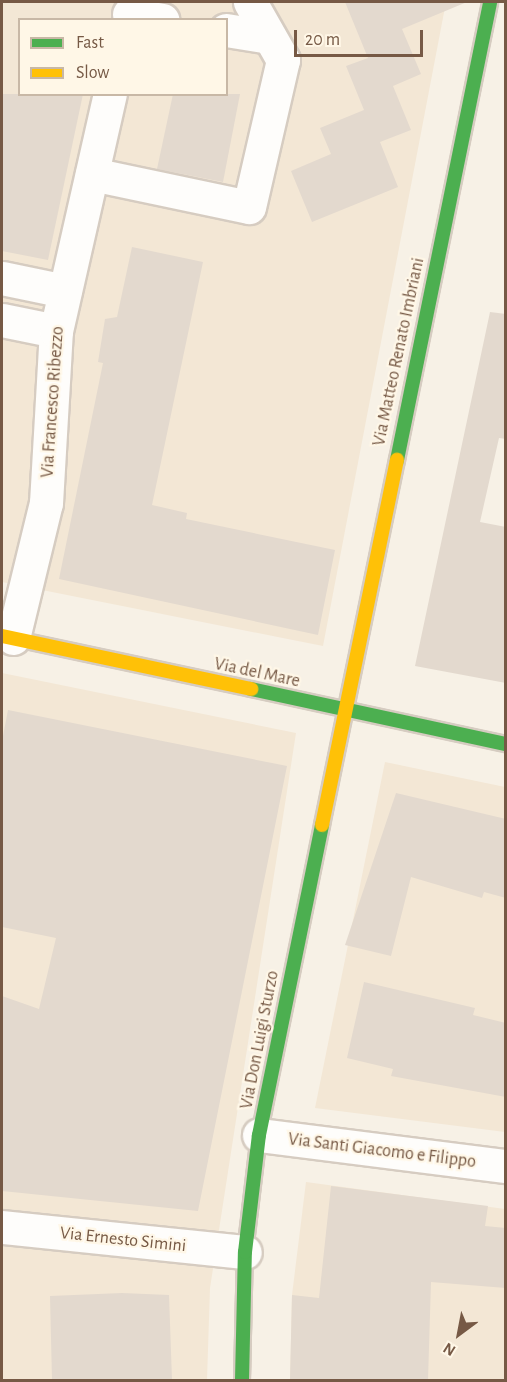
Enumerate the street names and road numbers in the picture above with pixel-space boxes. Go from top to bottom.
street label: Via Matteo Renato Imbriani [368,256,430,448]
street label: Via Francesco Ribezzo [37,325,69,479]
street label: Via del Mare [212,653,302,693]
street label: Via Don Luigi Sturzo [236,969,284,1111]
street label: Via Santi Giacomo e Filippo [287,1129,477,1173]
street label: Via Ernesto Simini [59,1223,187,1257]

